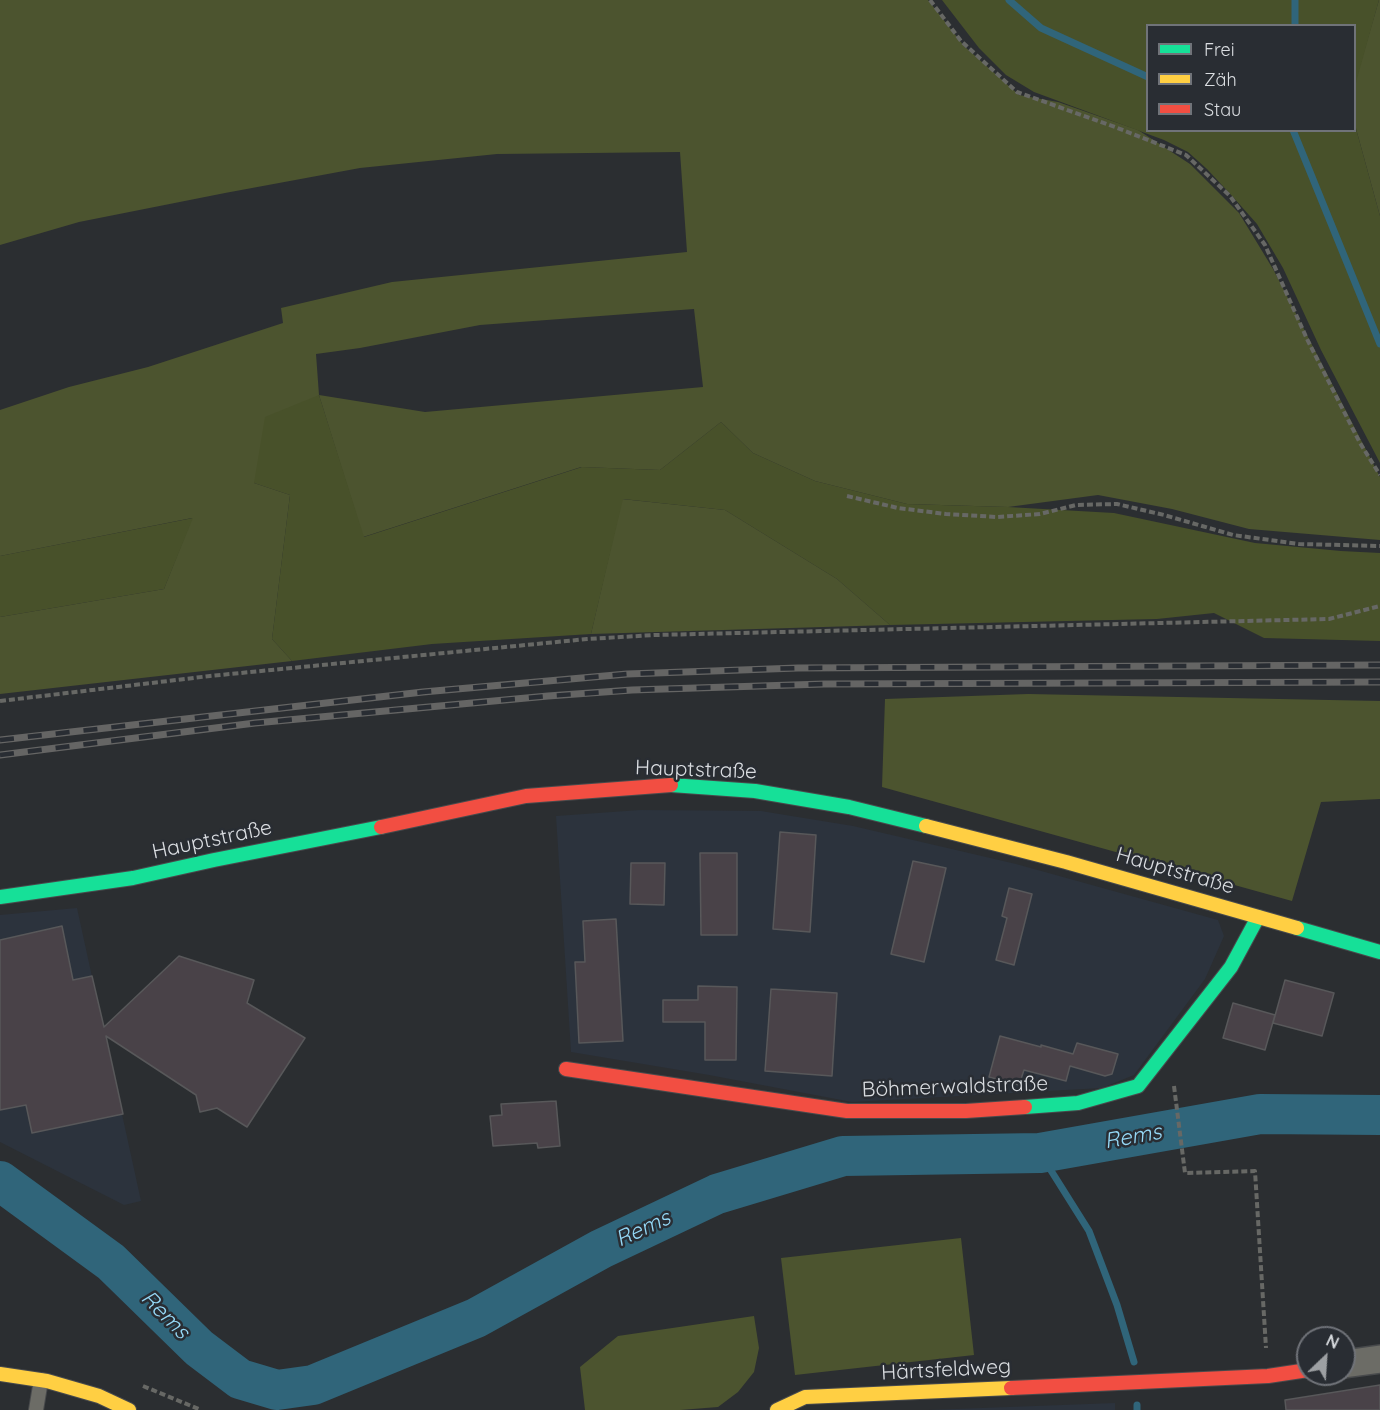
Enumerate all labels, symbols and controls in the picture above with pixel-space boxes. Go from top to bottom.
legend [1146,24,1356,132]
text: Frei [1204,38,1235,61]
text: Zäh [1204,68,1237,91]
text: Stau [1204,98,1241,121]
street label: Hauptstraße [635,755,757,785]
street label: Hauptstraße [150,815,274,865]
street label: Hauptstraße [1113,842,1237,900]
street label: Böhmerwaldstraße [861,1071,1049,1103]
water label: Rems [1102,1119,1164,1155]
water label: Rems [611,1205,675,1253]
water label: Rems [135,1285,195,1345]
north arrow [1296,1326,1356,1386]
text: N [1323,1330,1342,1353]
street label: Härtsfeldweg [880,1354,1012,1386]

